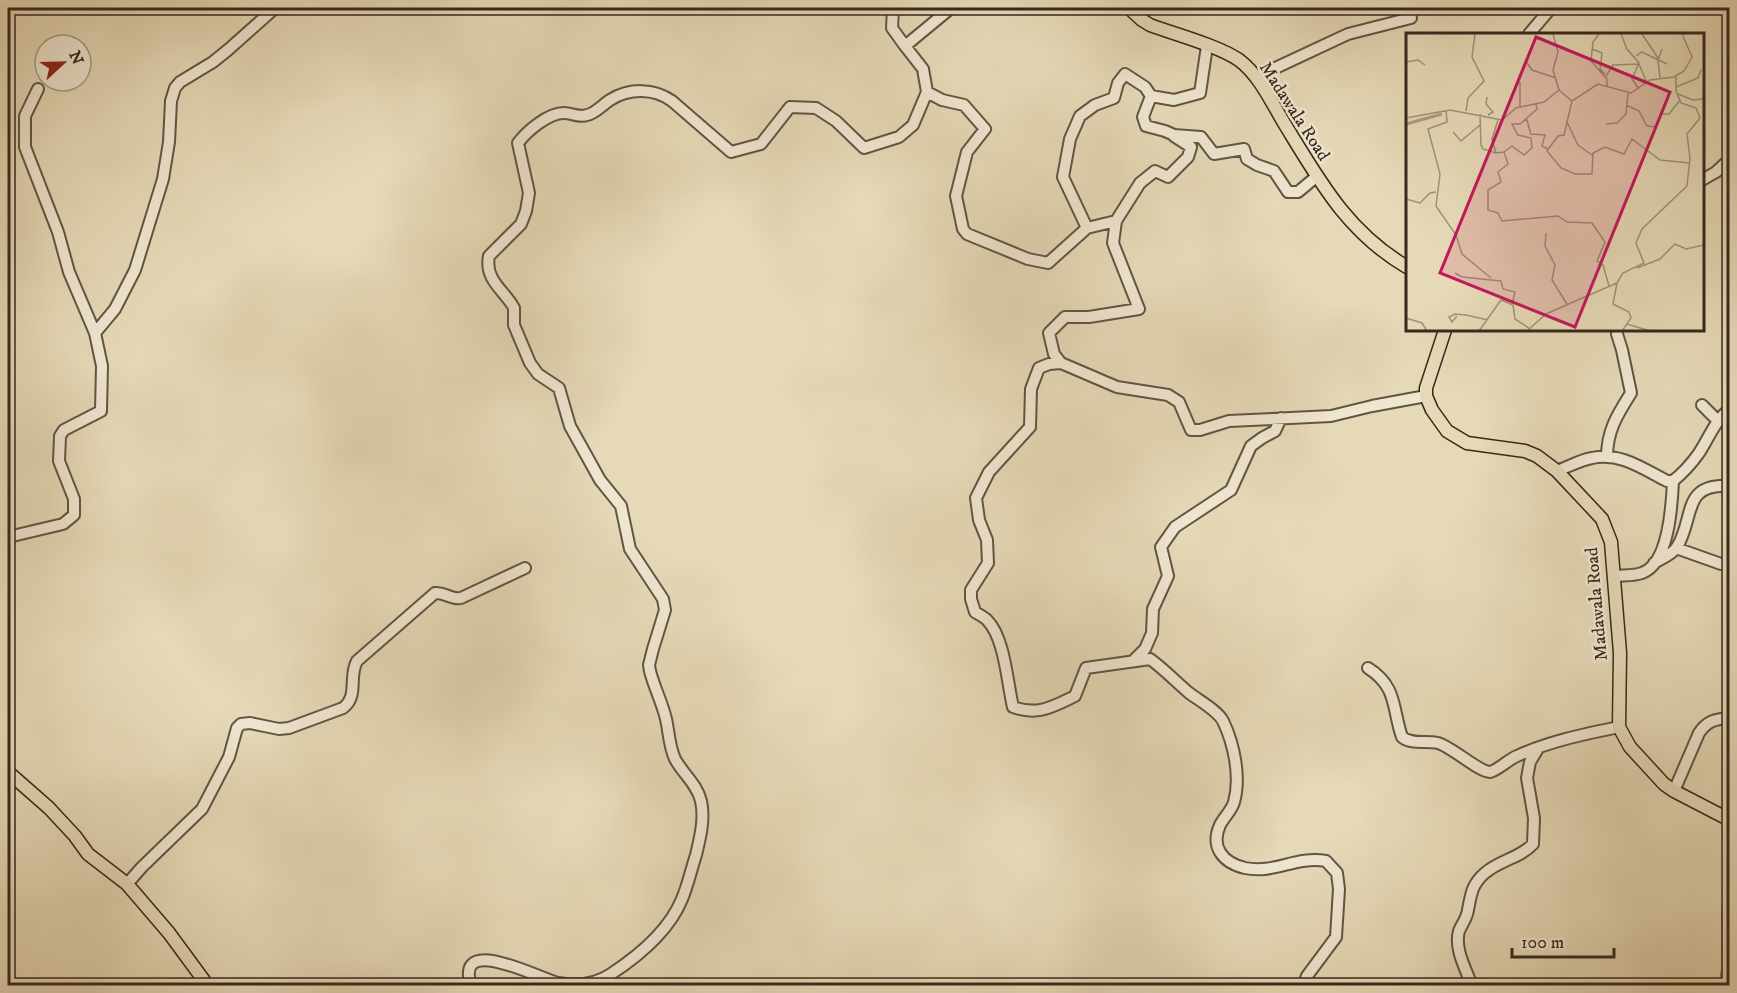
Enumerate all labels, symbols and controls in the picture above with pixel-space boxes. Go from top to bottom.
north arrow [33,33,93,93]
inset map [1406,33,1704,332]
text: N [64,48,88,68]
street label: Madawala Road [1254,58,1334,165]
street label: Madawala Road [1581,546,1613,662]
scale bar [1512,921,1614,959]
text: 100 m [1521,932,1564,954]

